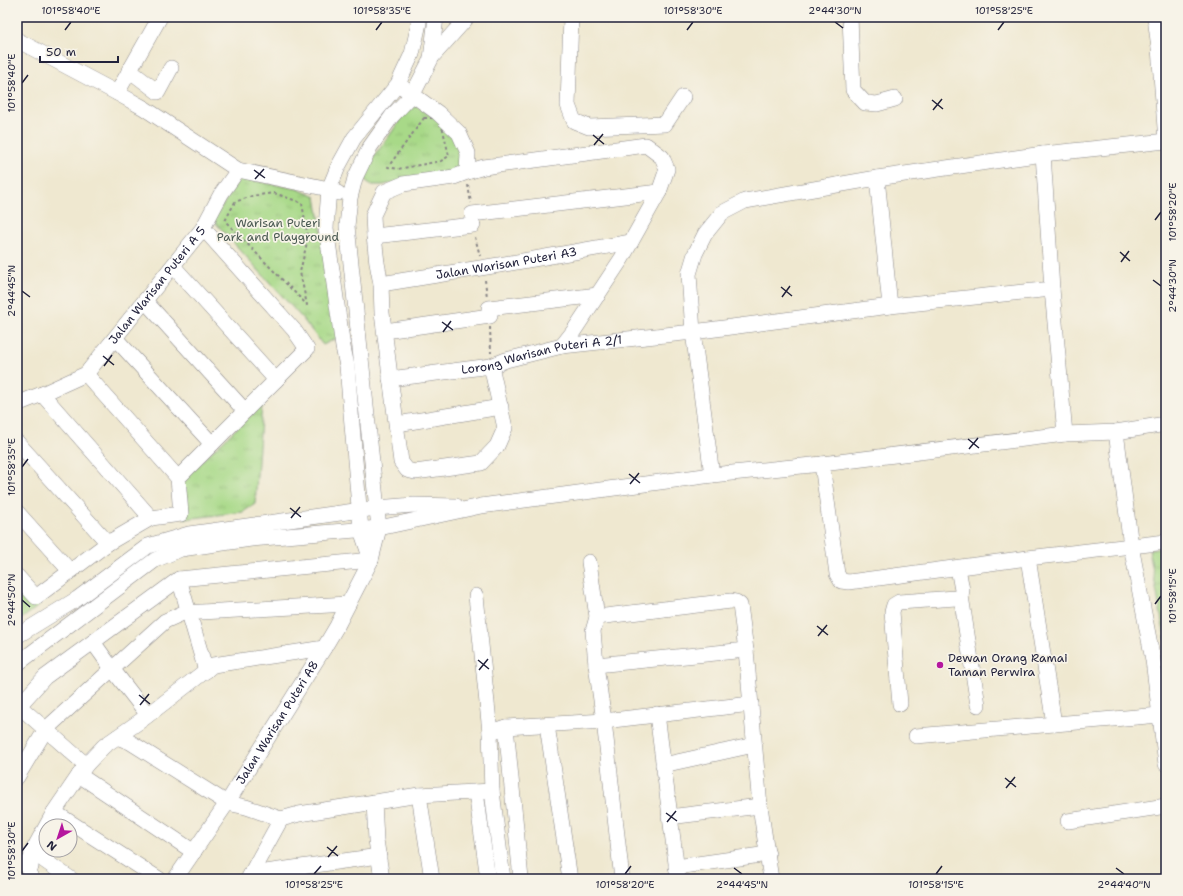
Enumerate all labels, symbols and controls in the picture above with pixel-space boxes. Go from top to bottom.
text: 101°58'40"E [41,4,101,17]
text: 101°58'35"E [353,4,411,17]
text: 101°58'30"E [663,4,723,17]
text: 2°44'30"N [808,4,862,17]
text: 101°58'25"E [975,4,1033,17]
scale bar [40,38,118,64]
text: 50 m [46,44,76,60]
text: 101°58'40"E [5,53,18,113]
text: 101°58'20"E [1166,182,1179,242]
park label: Warisan Puteri Park and Playground [217,215,340,245]
street label: Jalan Warisan Puteri A 5 [105,223,209,347]
street label: Jalan Warisan Puteri A3 [435,244,578,283]
text: 2°44'30"N [1166,259,1179,313]
text: 2°44'45"N [5,265,18,317]
street label: Lorong Warisan Puteri A 2/1 [460,332,623,378]
text: 101°58'35"E [5,438,18,496]
text: 101°58'15"E [1166,568,1179,624]
text: 2°44'50"N [5,574,18,627]
place label: Dewan Orang Ramai Taman Perwira [948,650,1068,680]
street label: Jalan Warisan Puteri A8 [233,658,322,787]
marker: Dewan Orang Ramai Taman Perwira [935,660,945,670]
north arrow [38,818,78,858]
text: 101°58'30"E [5,821,18,881]
text: N [44,837,60,854]
text: 101°58'25"E [285,878,343,891]
text: 101°58'20"E [595,878,655,891]
text: 2°44'45"N [716,878,768,891]
text: 101°58'15"E [908,878,964,891]
text: 2°44'40"N [1097,878,1151,891]

